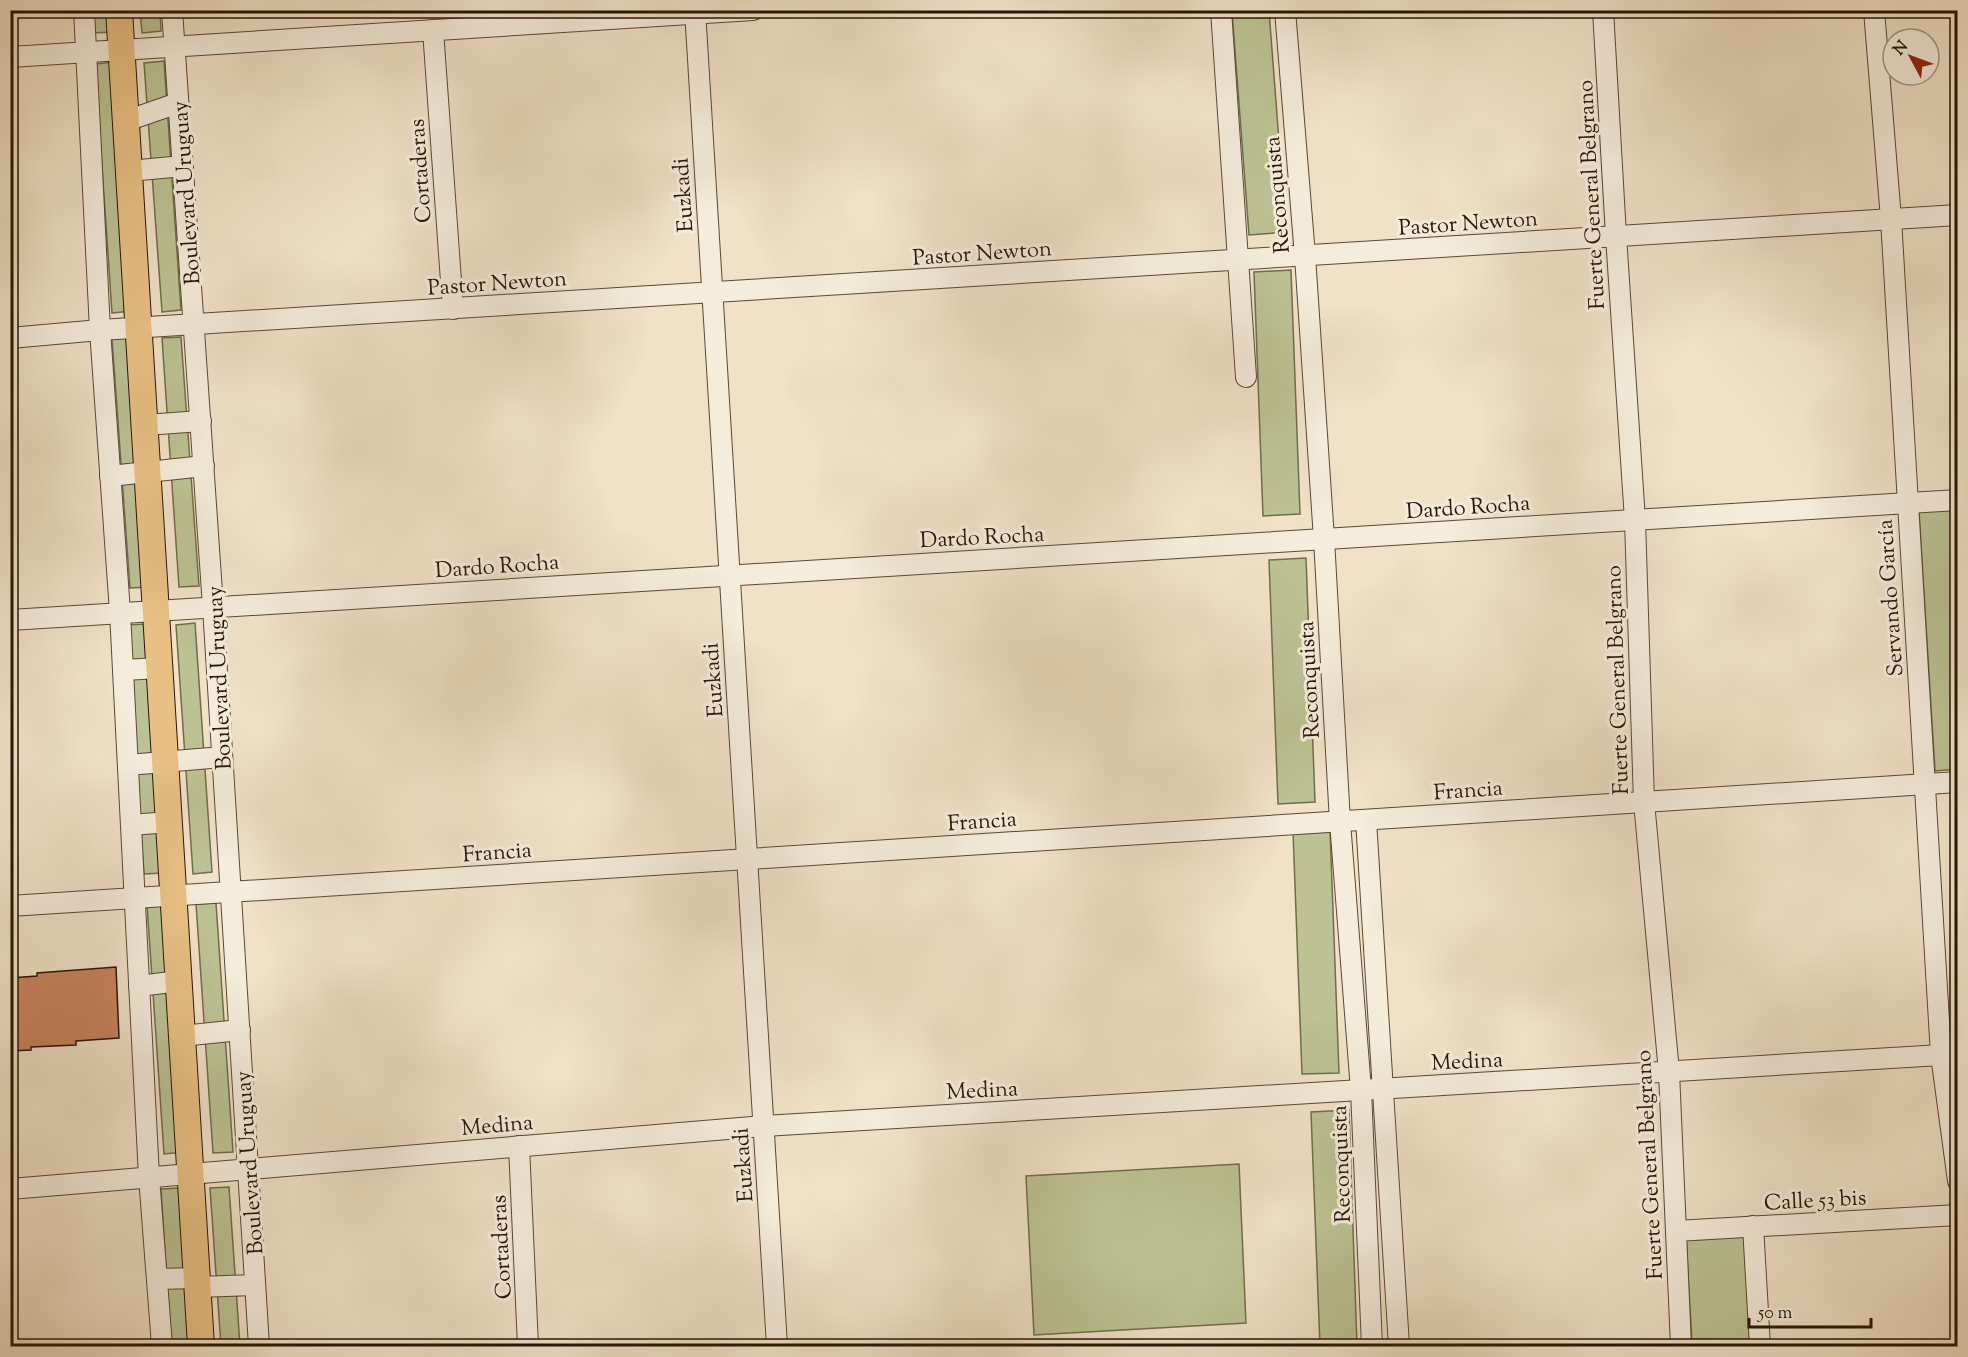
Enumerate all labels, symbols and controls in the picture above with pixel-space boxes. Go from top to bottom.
north arrow [1881,27,1941,87]
text: N [1889,36,1915,61]
street label: Fuerte General Belgrano [1571,79,1615,310]
street label: Boulevard Uruguay [166,100,210,286]
street label: Cortaderas [402,118,442,224]
street label: Reconquista [1258,135,1300,255]
street label: Euzkadi [666,156,704,233]
street label: Pastor Newton [1397,204,1539,246]
street label: Pastor Newton [911,234,1053,276]
street label: Pastor Newton [426,264,568,306]
street label: Dardo Rocha [1405,489,1531,529]
street label: Servando García [1871,518,1913,677]
street label: Dardo Rocha [919,520,1045,558]
street label: Dardo Rocha [434,548,560,588]
street label: Fuerte General Belgrano [1599,564,1639,795]
street label: Boulevard Uruguay [200,585,242,771]
street label: Reconquista [1292,620,1330,739]
street label: Euzkadi [696,641,734,718]
street label: Francia [1432,774,1504,810]
street label: Francia [946,805,1018,841]
street label: Francia [461,836,533,872]
street label: Medina [1430,1045,1504,1081]
street label: Fuerte General Belgrano [1629,1049,1673,1280]
street label: Boulevard Uruguay [229,1070,273,1256]
street label: Medina [945,1074,1019,1110]
street label: Reconquista [1325,1105,1361,1223]
street label: Medina [460,1108,535,1146]
street label: Euzkadi [726,1126,764,1203]
street label: Calle 53 bis [1763,1183,1867,1221]
street label: Cortaderas [484,1194,522,1300]
scale bar [1749,1291,1870,1329]
text: 50 m [1757,1301,1793,1327]

